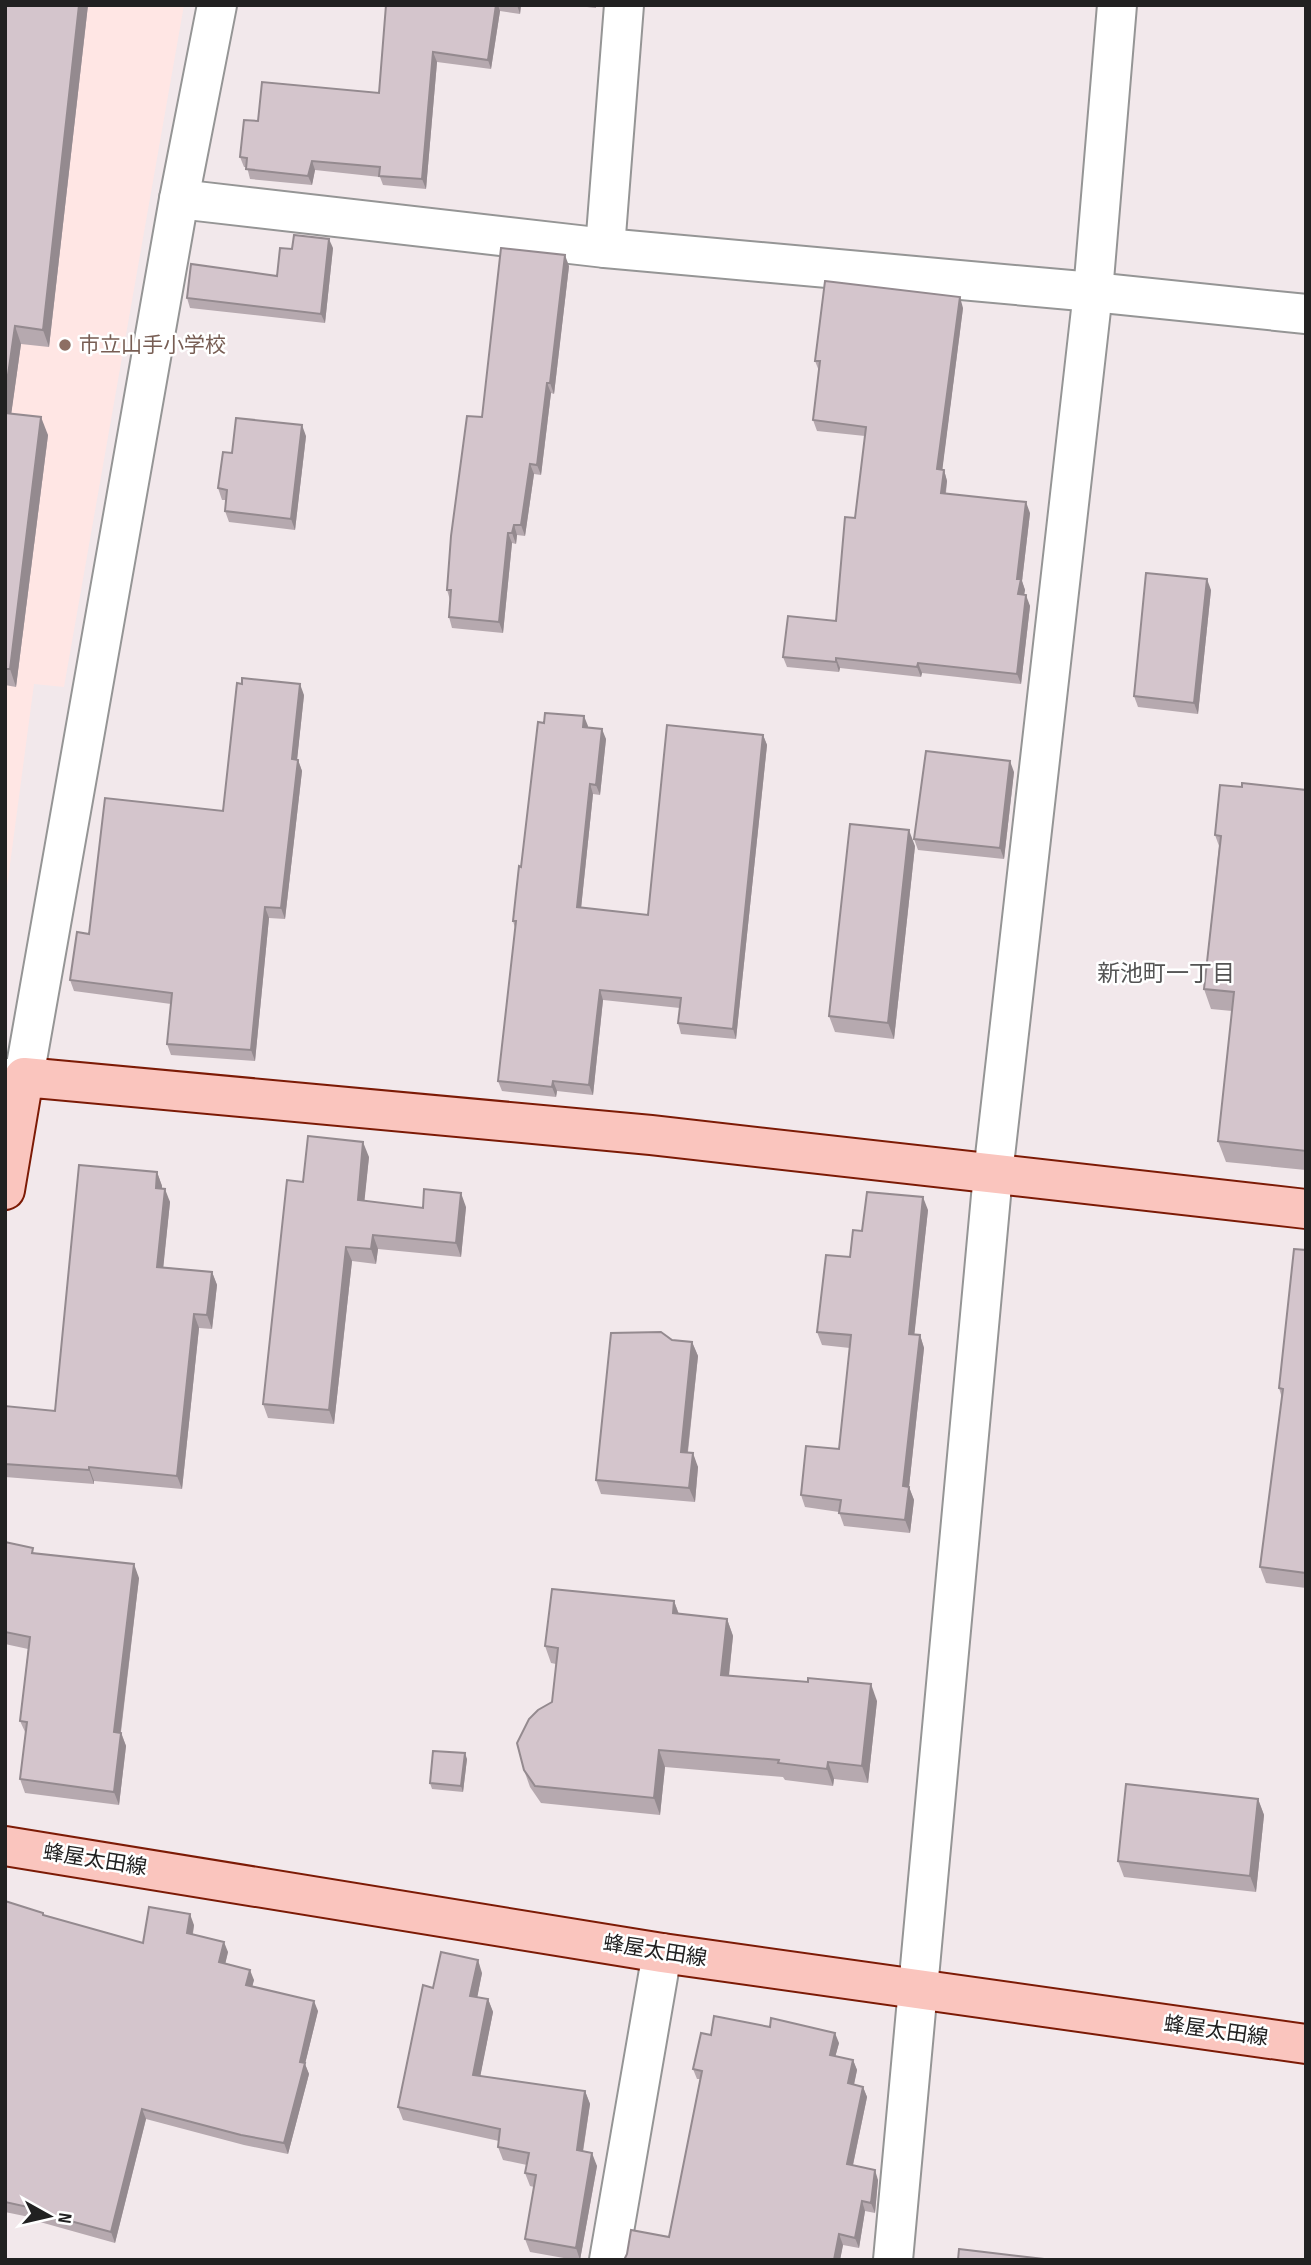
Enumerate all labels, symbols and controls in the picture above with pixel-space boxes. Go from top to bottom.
place label: 市立山手小学校 [79,333,226,358]
marker: 市立山手小学校 [57,337,73,353]
district label: 新池町一丁目 [1097,960,1235,988]
street label: 蜂屋太田線 [41,1839,149,1881]
street label: 蜂屋太田線 [601,1930,709,1972]
street label: 蜂屋太田線 [1162,2011,1270,2051]
north arrow [14,2181,84,2251]
text: N [52,2212,76,2225]

